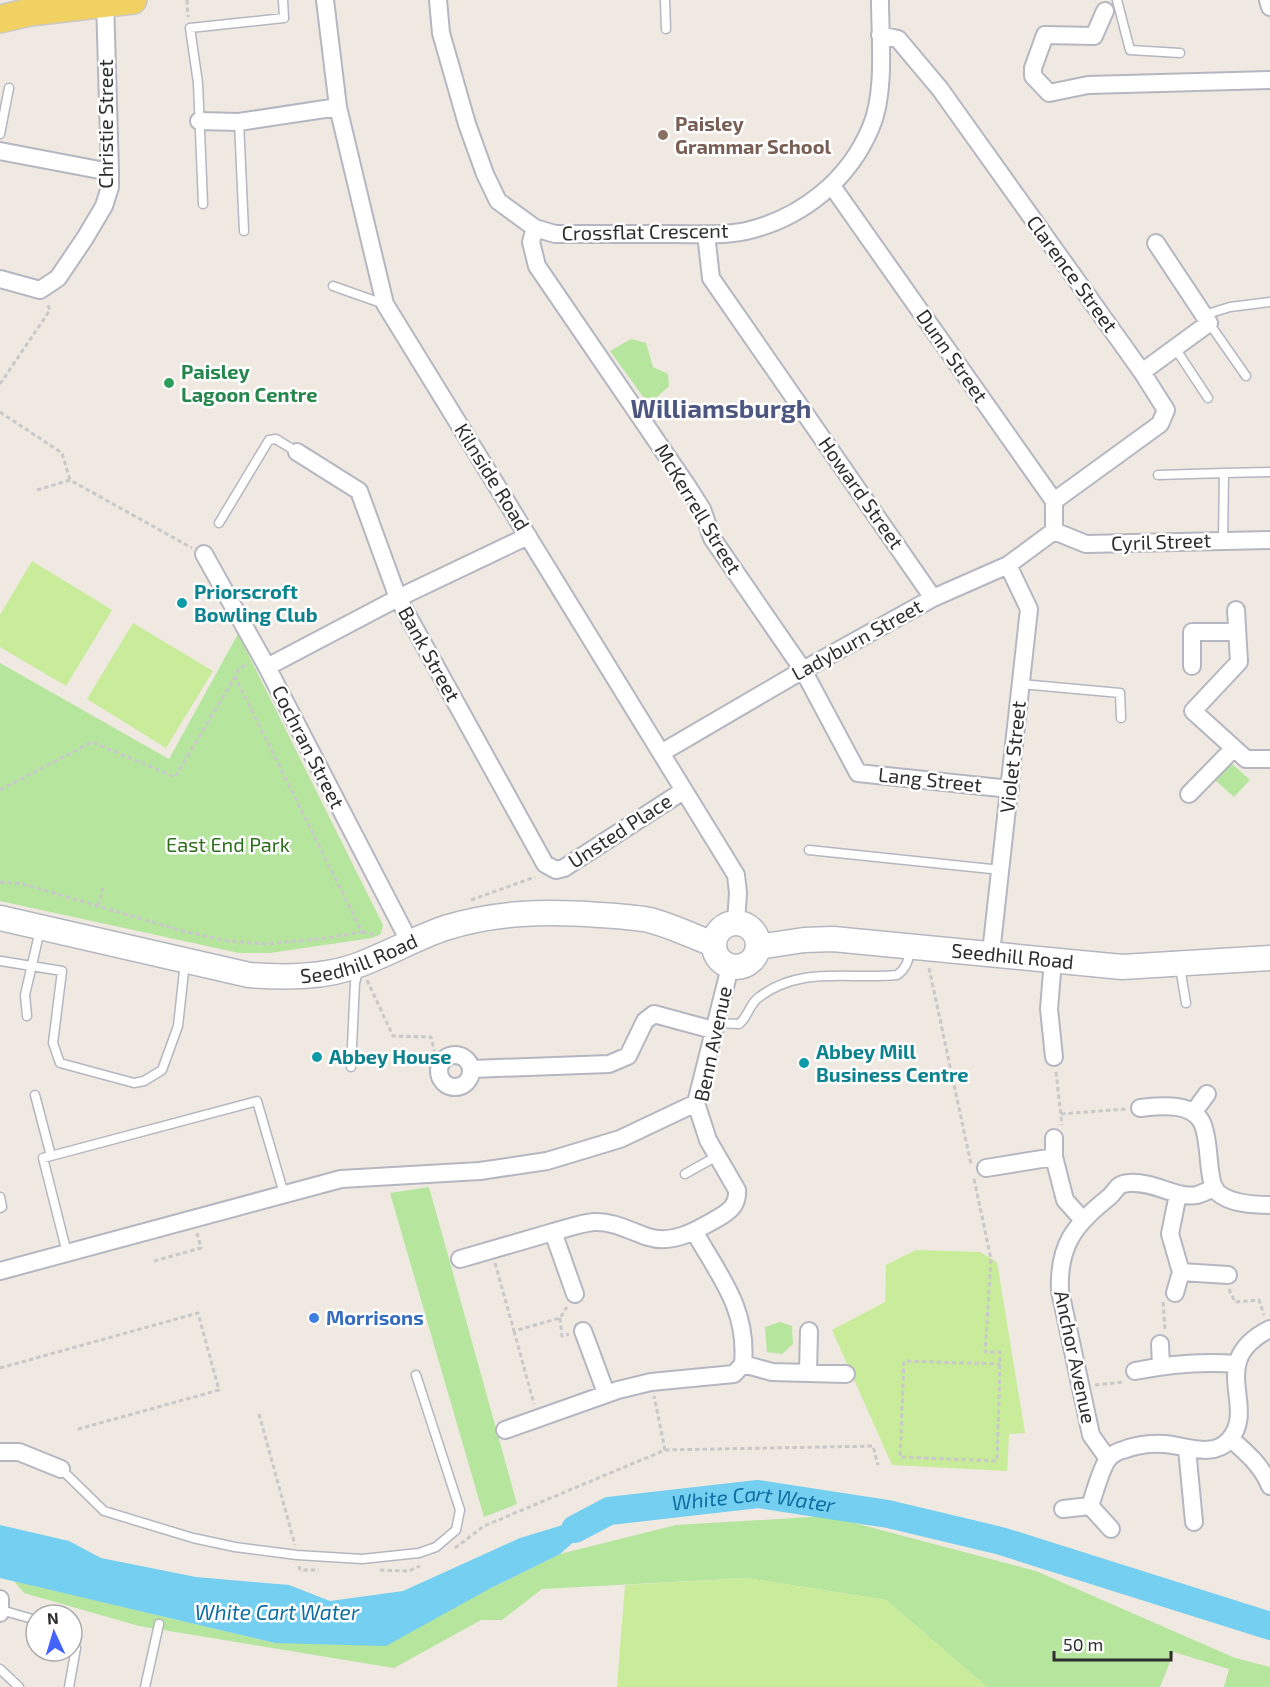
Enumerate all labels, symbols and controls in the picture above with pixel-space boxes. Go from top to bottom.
street label: Christie Street [93,59,117,189]
place label: Paisley Grammar School [675,111,831,158]
marker: Paisley Grammar School [656,128,670,142]
street label: Clarence Street [1022,210,1124,337]
street label: Crossflat Crescent [561,218,729,244]
street label: Dunn Street [912,304,994,407]
place label: Paisley Lagoon Centre [181,359,317,406]
marker: Paisley Lagoon Centre [162,376,176,390]
district label: Williamsburgh [631,392,811,423]
street label: Kilnside Road [450,418,535,535]
street label: Howard Street [814,432,910,553]
street label: McKerrell Street [651,439,747,578]
street label: Cyril Street [1110,527,1212,555]
place label: Priorscroft Bowling Club [194,579,318,626]
street label: Ladyburn Street [787,593,926,685]
marker: Priorscroft Bowling Club [175,596,189,610]
street label: Bank Street [394,602,466,706]
street label: Cochran Street [268,681,350,812]
street label: Violet Street [994,699,1030,814]
street label: Lang Street [877,762,983,796]
street label: Unsted Place [563,788,676,872]
park label: East End Park [166,832,290,856]
street label: Seedhill Road [299,928,421,987]
street label: Seedhill Road [950,938,1075,973]
street label: Benn Avenue [688,984,736,1104]
place label: Abbey Mill Business Centre [816,1039,969,1086]
place label: Abbey House [329,1044,452,1069]
marker: Abbey House [310,1050,324,1064]
marker: Abbey Mill Business Centre [797,1056,811,1070]
street label: Anchor Avenue [1050,1288,1102,1426]
place label: Morrisons [326,1305,424,1329]
marker: Morrisons [307,1311,321,1325]
water label: White Cart Water [670,1480,838,1517]
water label: White Cart Water [195,1599,360,1624]
north arrow [24,1603,84,1663]
text: N [46,1608,59,1627]
scale bar [1054,1624,1171,1662]
text: 50 m [1063,1633,1103,1655]

